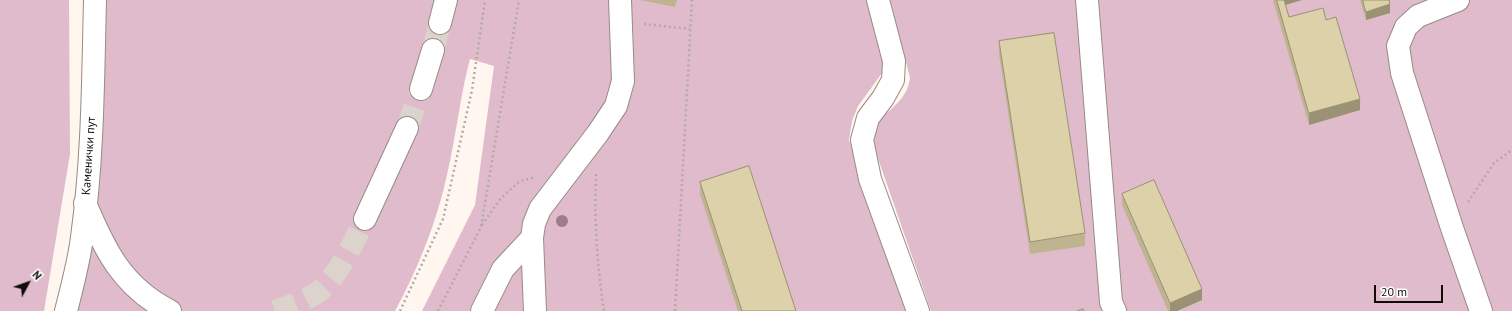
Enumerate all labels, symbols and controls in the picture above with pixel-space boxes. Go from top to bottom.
street label: Каменички пут [79,116,99,196]
north arrow [8,263,48,303]
text: N [29,268,45,282]
scale bar [1376,277,1445,303]
text: 20 m [1381,284,1407,299]

